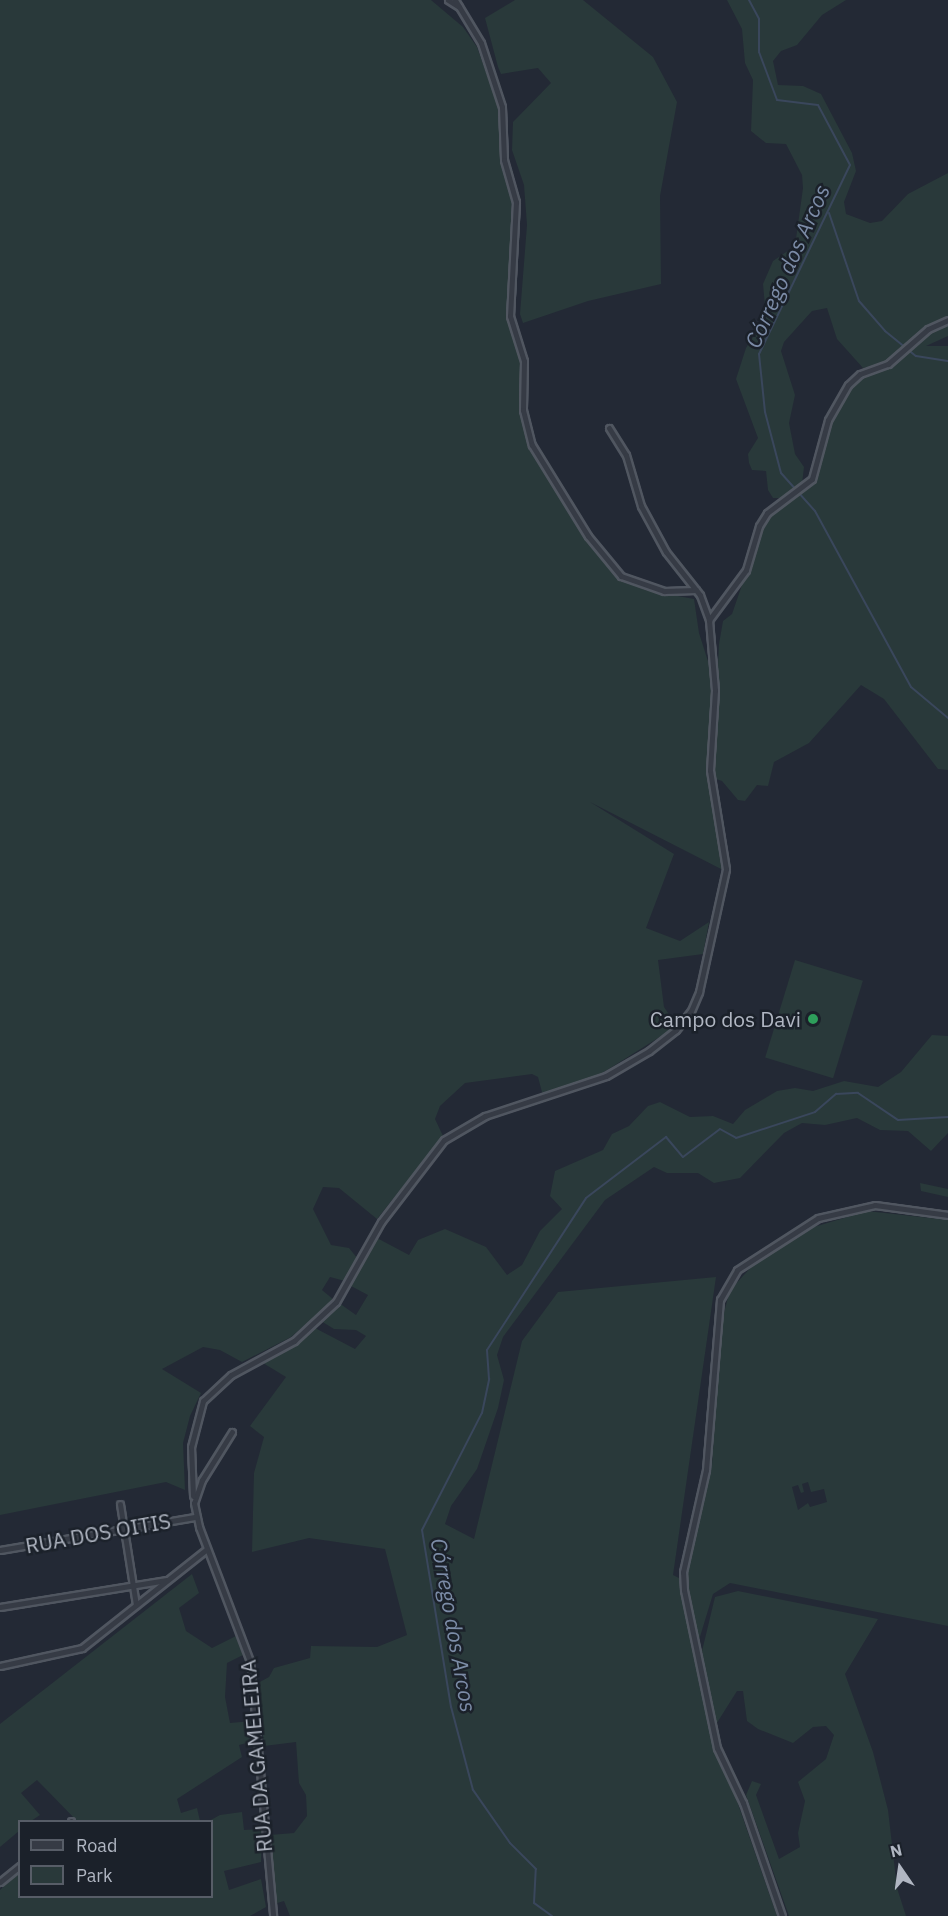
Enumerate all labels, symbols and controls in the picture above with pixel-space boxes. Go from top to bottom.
water label: Córrego dos Arcos [739,180,835,352]
place label: Campo dos Davi [650,1006,801,1032]
marker: Campo dos Davi [806,1012,820,1026]
street label: RUA DOS OITIS [23,1508,173,1558]
water label: Córrego dos Arcos [426,1536,482,1714]
street label: RUA DA GAMELEIRA [235,1659,277,1853]
legend [18,1820,213,1898]
text: Road [76,1834,117,1857]
north arrow [870,1838,930,1898]
text: N [888,1839,904,1862]
text: Park [76,1864,112,1887]

